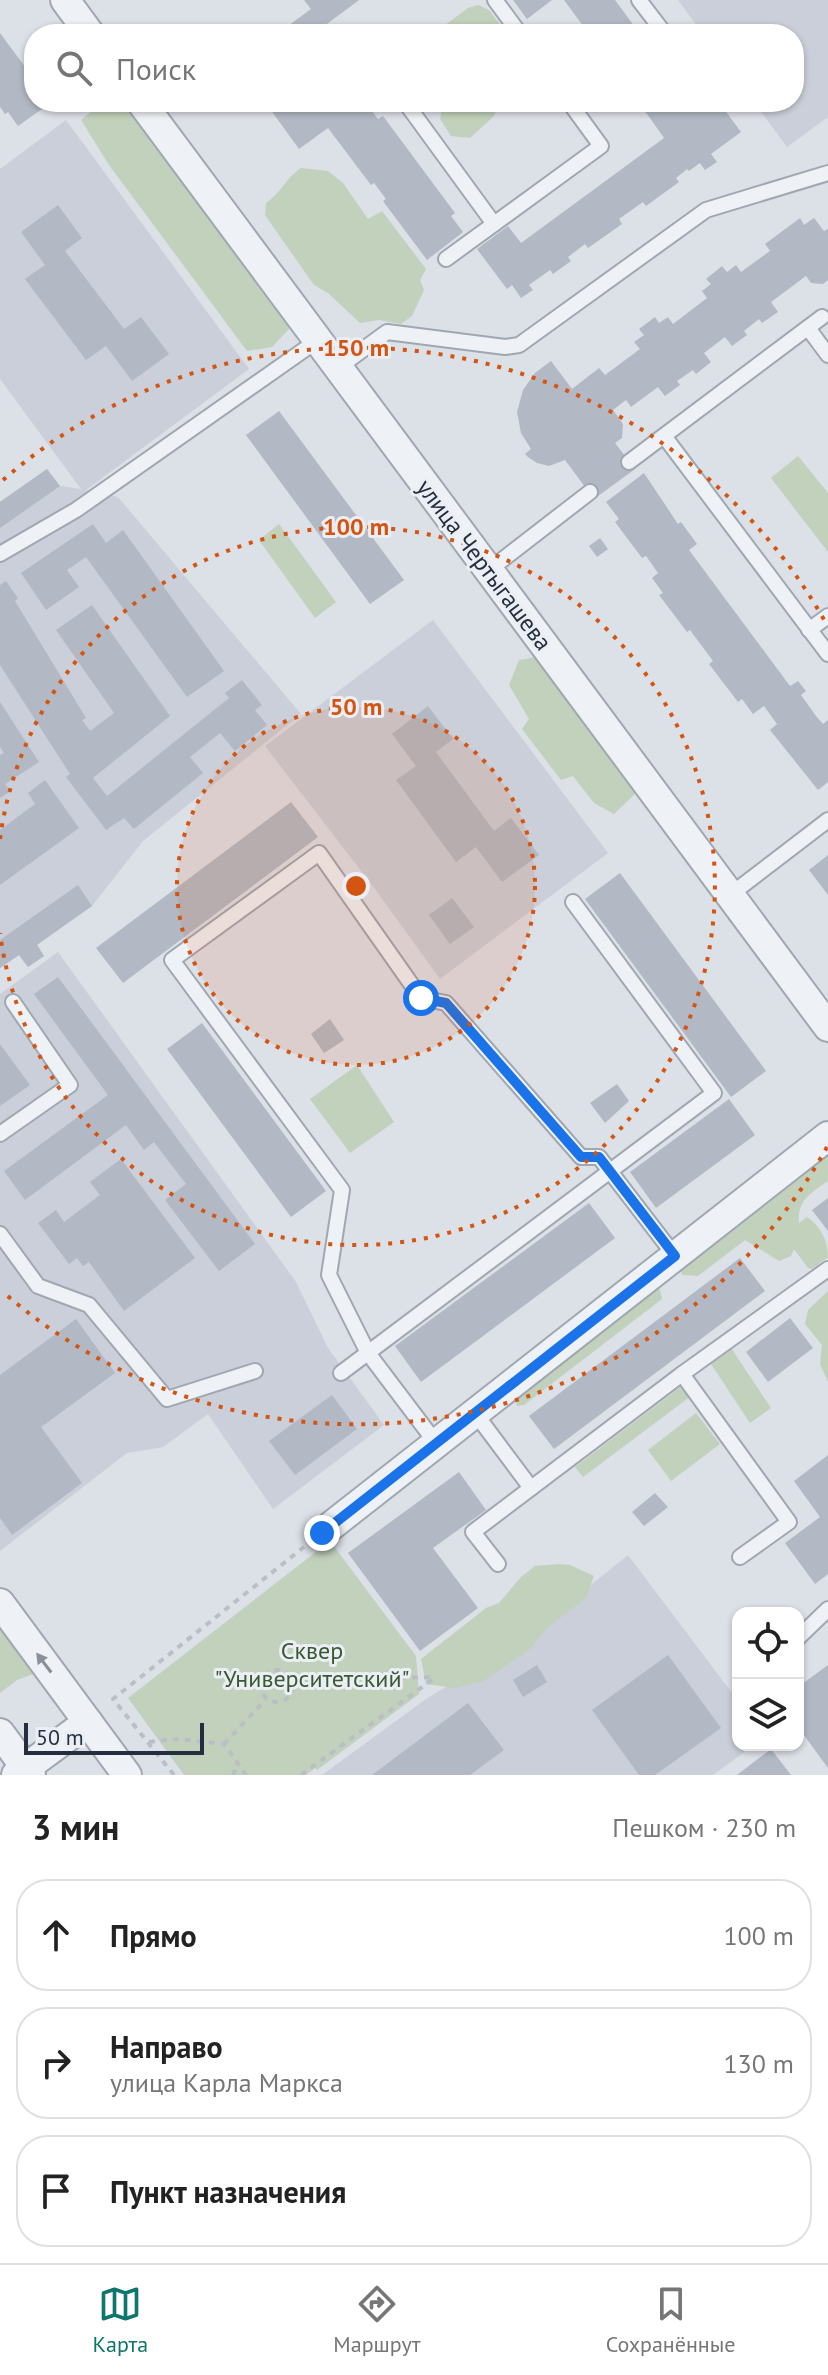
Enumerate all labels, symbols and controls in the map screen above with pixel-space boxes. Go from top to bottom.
search box [24,24,804,112]
icon: search [52,46,96,90]
text: Поиск [116,49,196,88]
text: 150 m [323,332,389,363]
street label: улица Чертыгашева [410,473,559,657]
text: 100 m [323,511,389,542]
text: 50 m [330,691,382,722]
centre of rings [342,872,370,900]
route start [403,980,439,1016]
route end [304,1515,340,1551]
map controls [732,1607,804,1751]
button: locate [732,1607,804,1679]
park label: Сквер "Университетский" [214,1635,410,1694]
one-way arrow [36,1652,52,1674]
button: layers [732,1679,804,1751]
scale bar [24,1719,204,1755]
text: 50 m [36,1723,84,1751]
text: 3 мин [32,1805,119,1849]
text: Пешком · 230 m [612,1811,796,1844]
icon: ahead [34,1913,78,1957]
text: Прямо [110,1916,197,1955]
text: 100 m [723,1919,794,1952]
text: Направо [110,2027,223,2066]
icon: right [34,2041,78,2085]
text: 130 m [723,2047,794,2080]
text: улица Карла Маркса [110,2066,343,2099]
icon: arrive [34,2169,78,2213]
text: Пункт назначения [110,2172,346,2211]
tab: Карта [93,2282,148,2358]
tab: Маршрут [333,2282,420,2358]
tab: Сохранённые [606,2282,735,2358]

